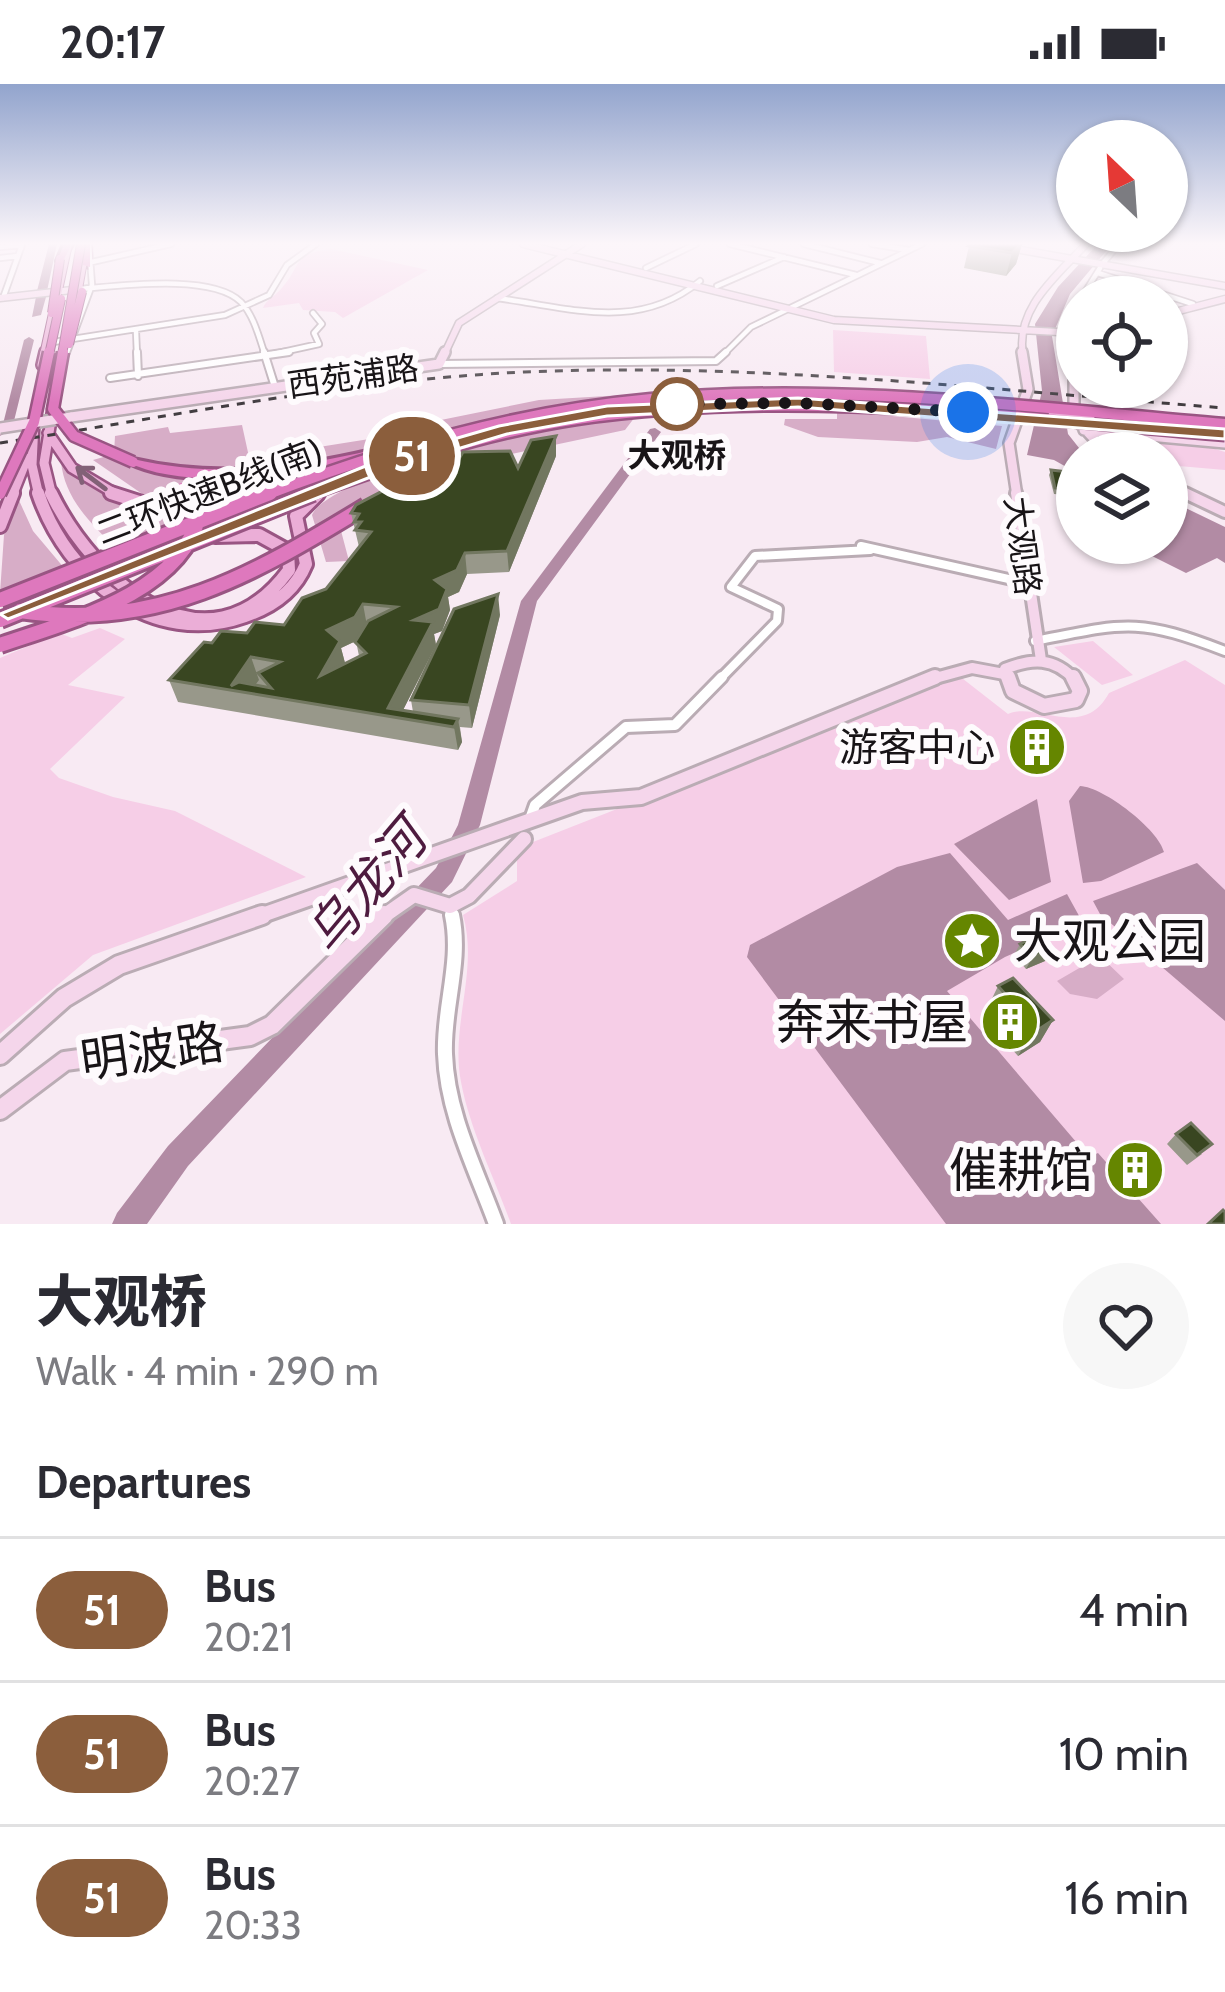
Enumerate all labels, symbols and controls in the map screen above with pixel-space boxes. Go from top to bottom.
text: 20:17 [60,15,165,69]
north arrow [1056,120,1188,252]
map controls [1056,120,1188,564]
button: locate [1056,276,1188,408]
street label: 西苑浦路 [285,347,421,405]
marker: 大观桥 [652,379,702,429]
your location [938,382,998,442]
line badge: 51 [358,417,466,495]
street label: 二环快速B线(南) [91,430,327,552]
text: 51 [393,430,431,482]
button: layers [1056,432,1188,564]
place label: 大观桥 [628,435,727,475]
one-way arrow [75,466,108,491]
street label: 大观路 [997,494,1049,598]
building icon: 游客中心 [1006,716,1068,778]
place label: 游客中心 [839,723,995,771]
water label: 乌龙河 [293,802,445,966]
place icon: 大观公园 [941,910,1003,972]
place label: 大观公园 [1014,912,1206,970]
building icon: 奔来书屋 [979,991,1041,1053]
place label: 奔来书屋 [776,993,968,1051]
street label: 明波路 [77,1012,227,1090]
building icon: 催耕馆 [1104,1139,1166,1201]
place label: 催耕馆 [949,1141,1093,1199]
button: heart [1063,1263,1189,1389]
text: 大观桥 [36,1267,207,1336]
text: Walk · 4 min · 290 m [36,1347,379,1395]
text: Departures [36,1455,251,1509]
text: Bus [204,1559,276,1613]
text: 4 min [1079,1583,1189,1637]
text: 51 [83,1584,121,1636]
text: 20:21 [204,1613,293,1661]
text: Bus [204,1703,276,1757]
text: 10 min [1059,1727,1189,1781]
text: 51 [83,1728,121,1780]
text: 20:27 [204,1757,300,1805]
text: Bus [204,1847,276,1901]
text: 16 min [1064,1871,1189,1925]
text: 51 [83,1872,121,1924]
text: 20:33 [204,1901,302,1949]

